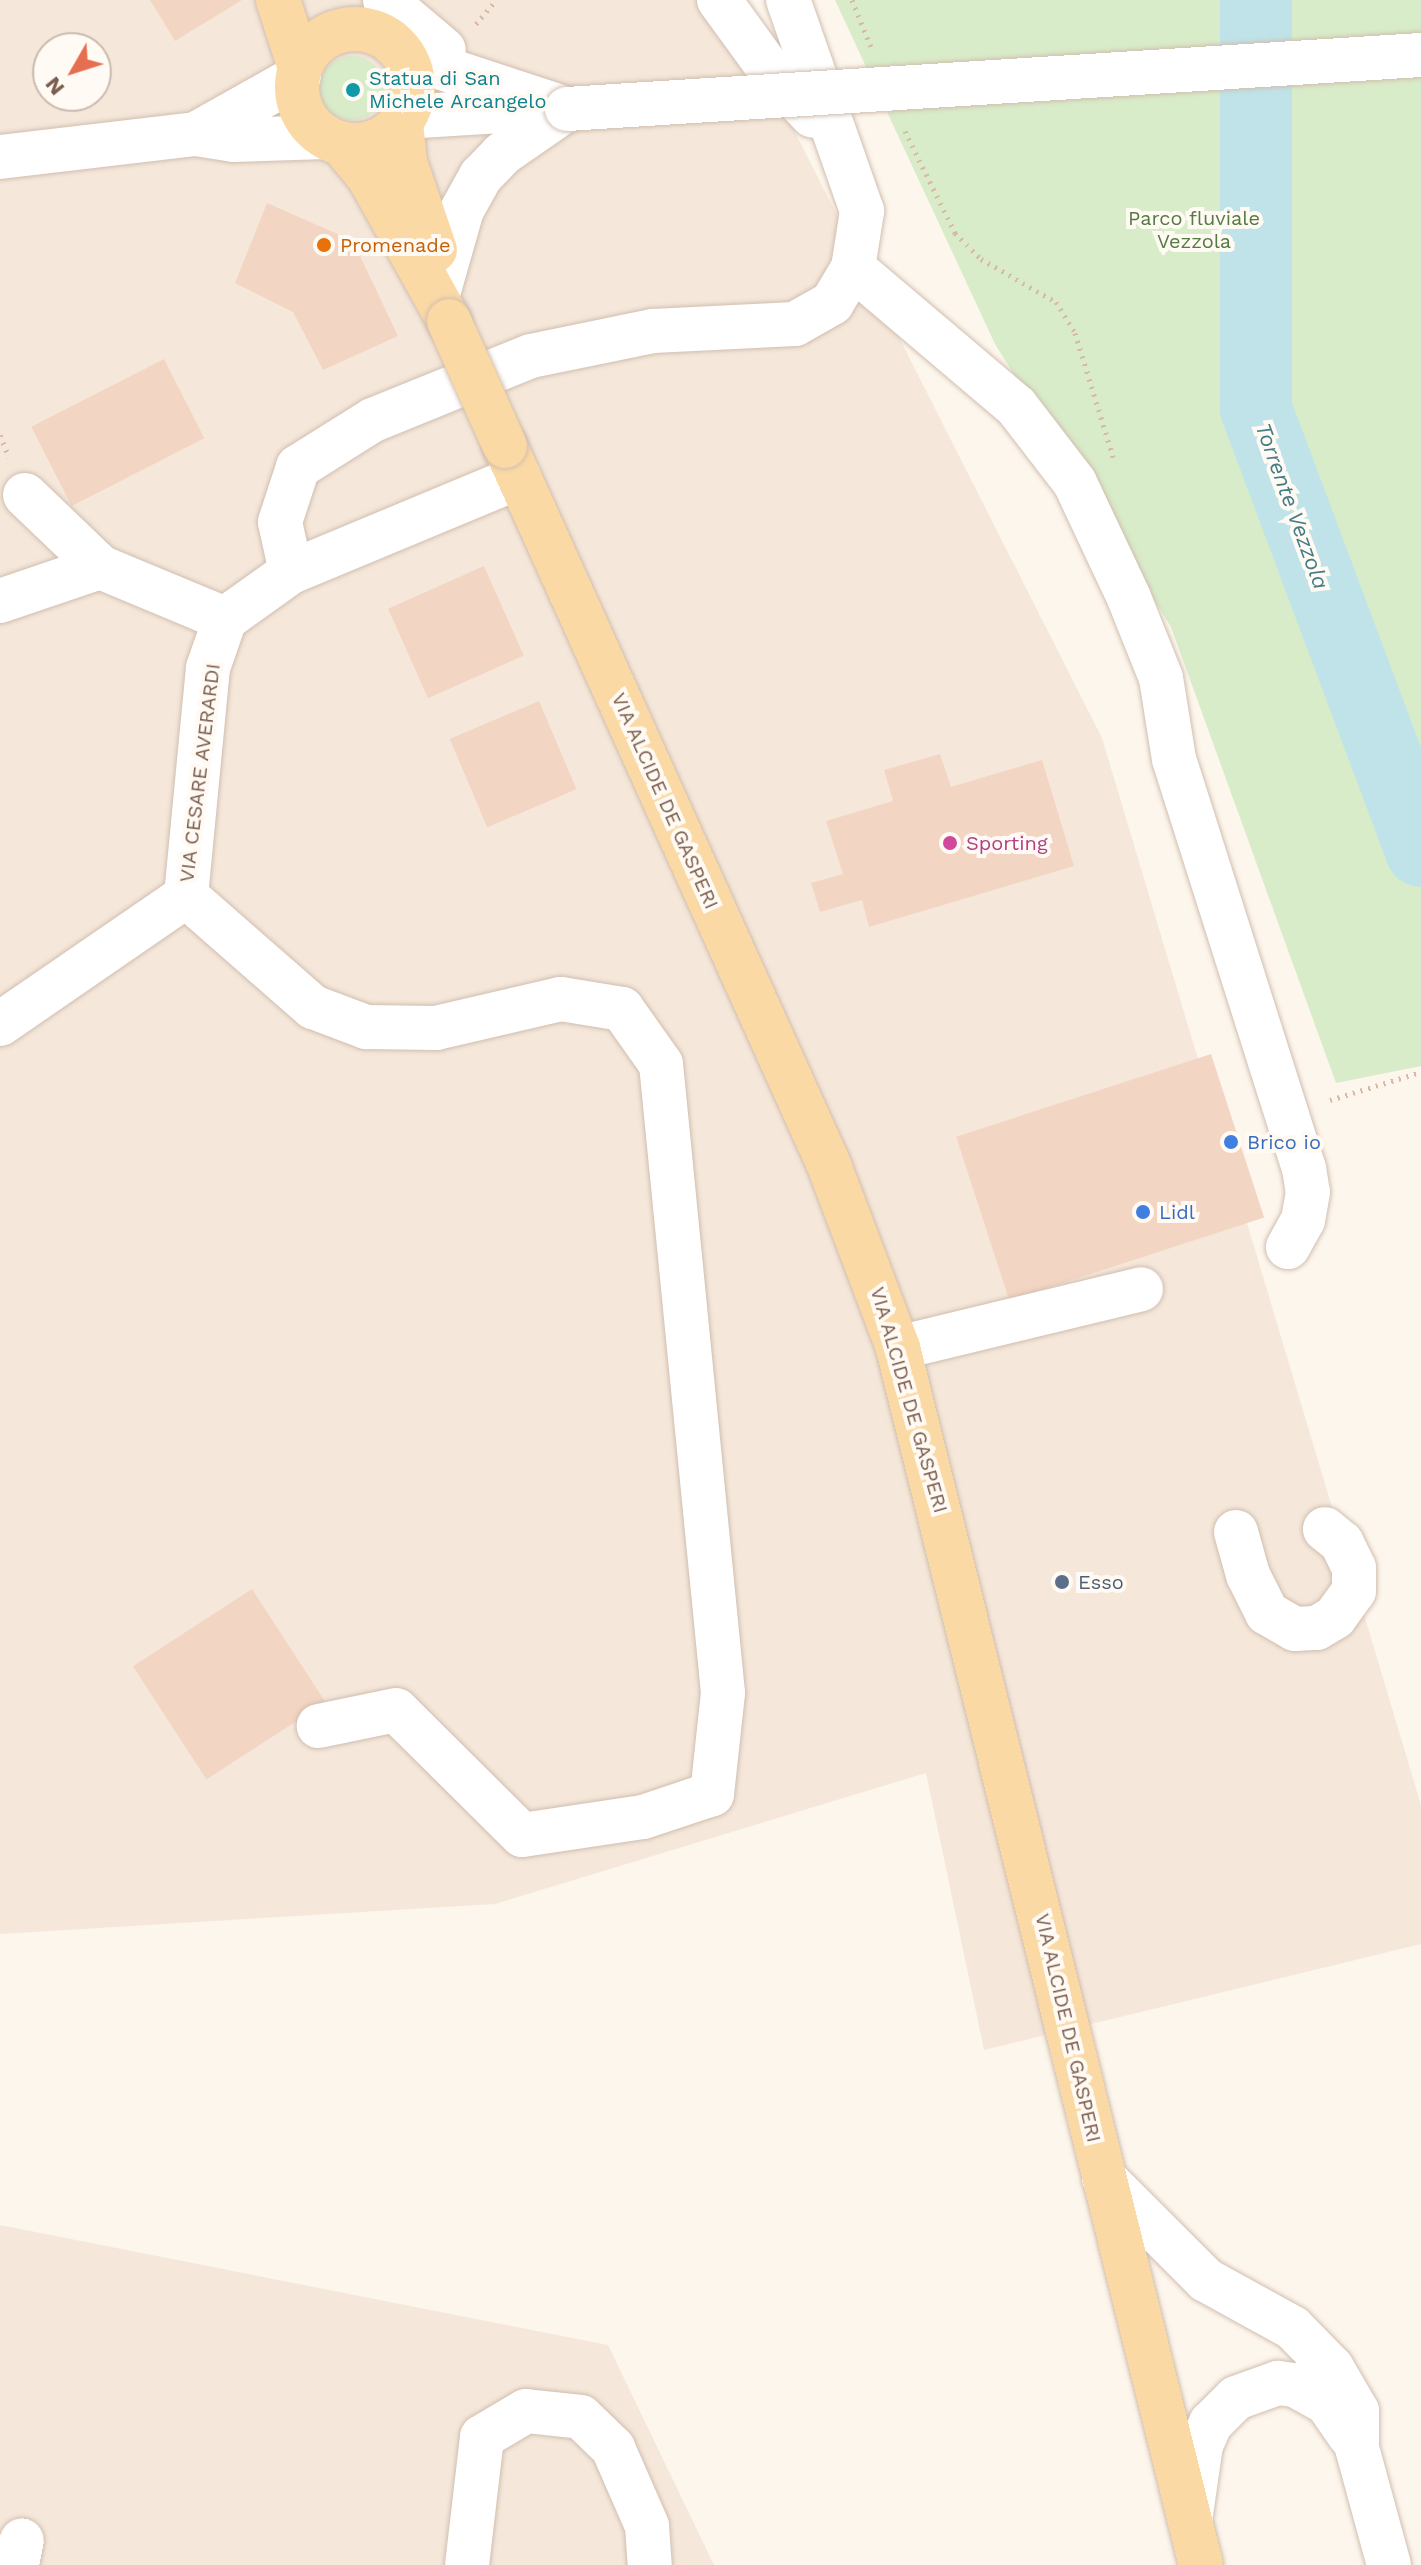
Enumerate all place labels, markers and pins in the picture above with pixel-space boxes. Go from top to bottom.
place label: Statua di San Michele Arcangelo [369,66,547,113]
marker: Statua di San Michele Arcangelo [344,81,362,99]
place label: Promenade [340,233,450,257]
marker: Promenade [315,236,333,254]
place label: Sporting [966,831,1048,855]
marker: Sporting [941,834,959,852]
place label: Brico io [1247,1130,1321,1154]
marker: Brico io [1222,1133,1240,1151]
place label: Lidl [1159,1200,1195,1224]
marker: Lidl [1134,1203,1152,1221]
place label: Esso [1078,1570,1124,1594]
marker: Esso [1053,1573,1071,1591]

